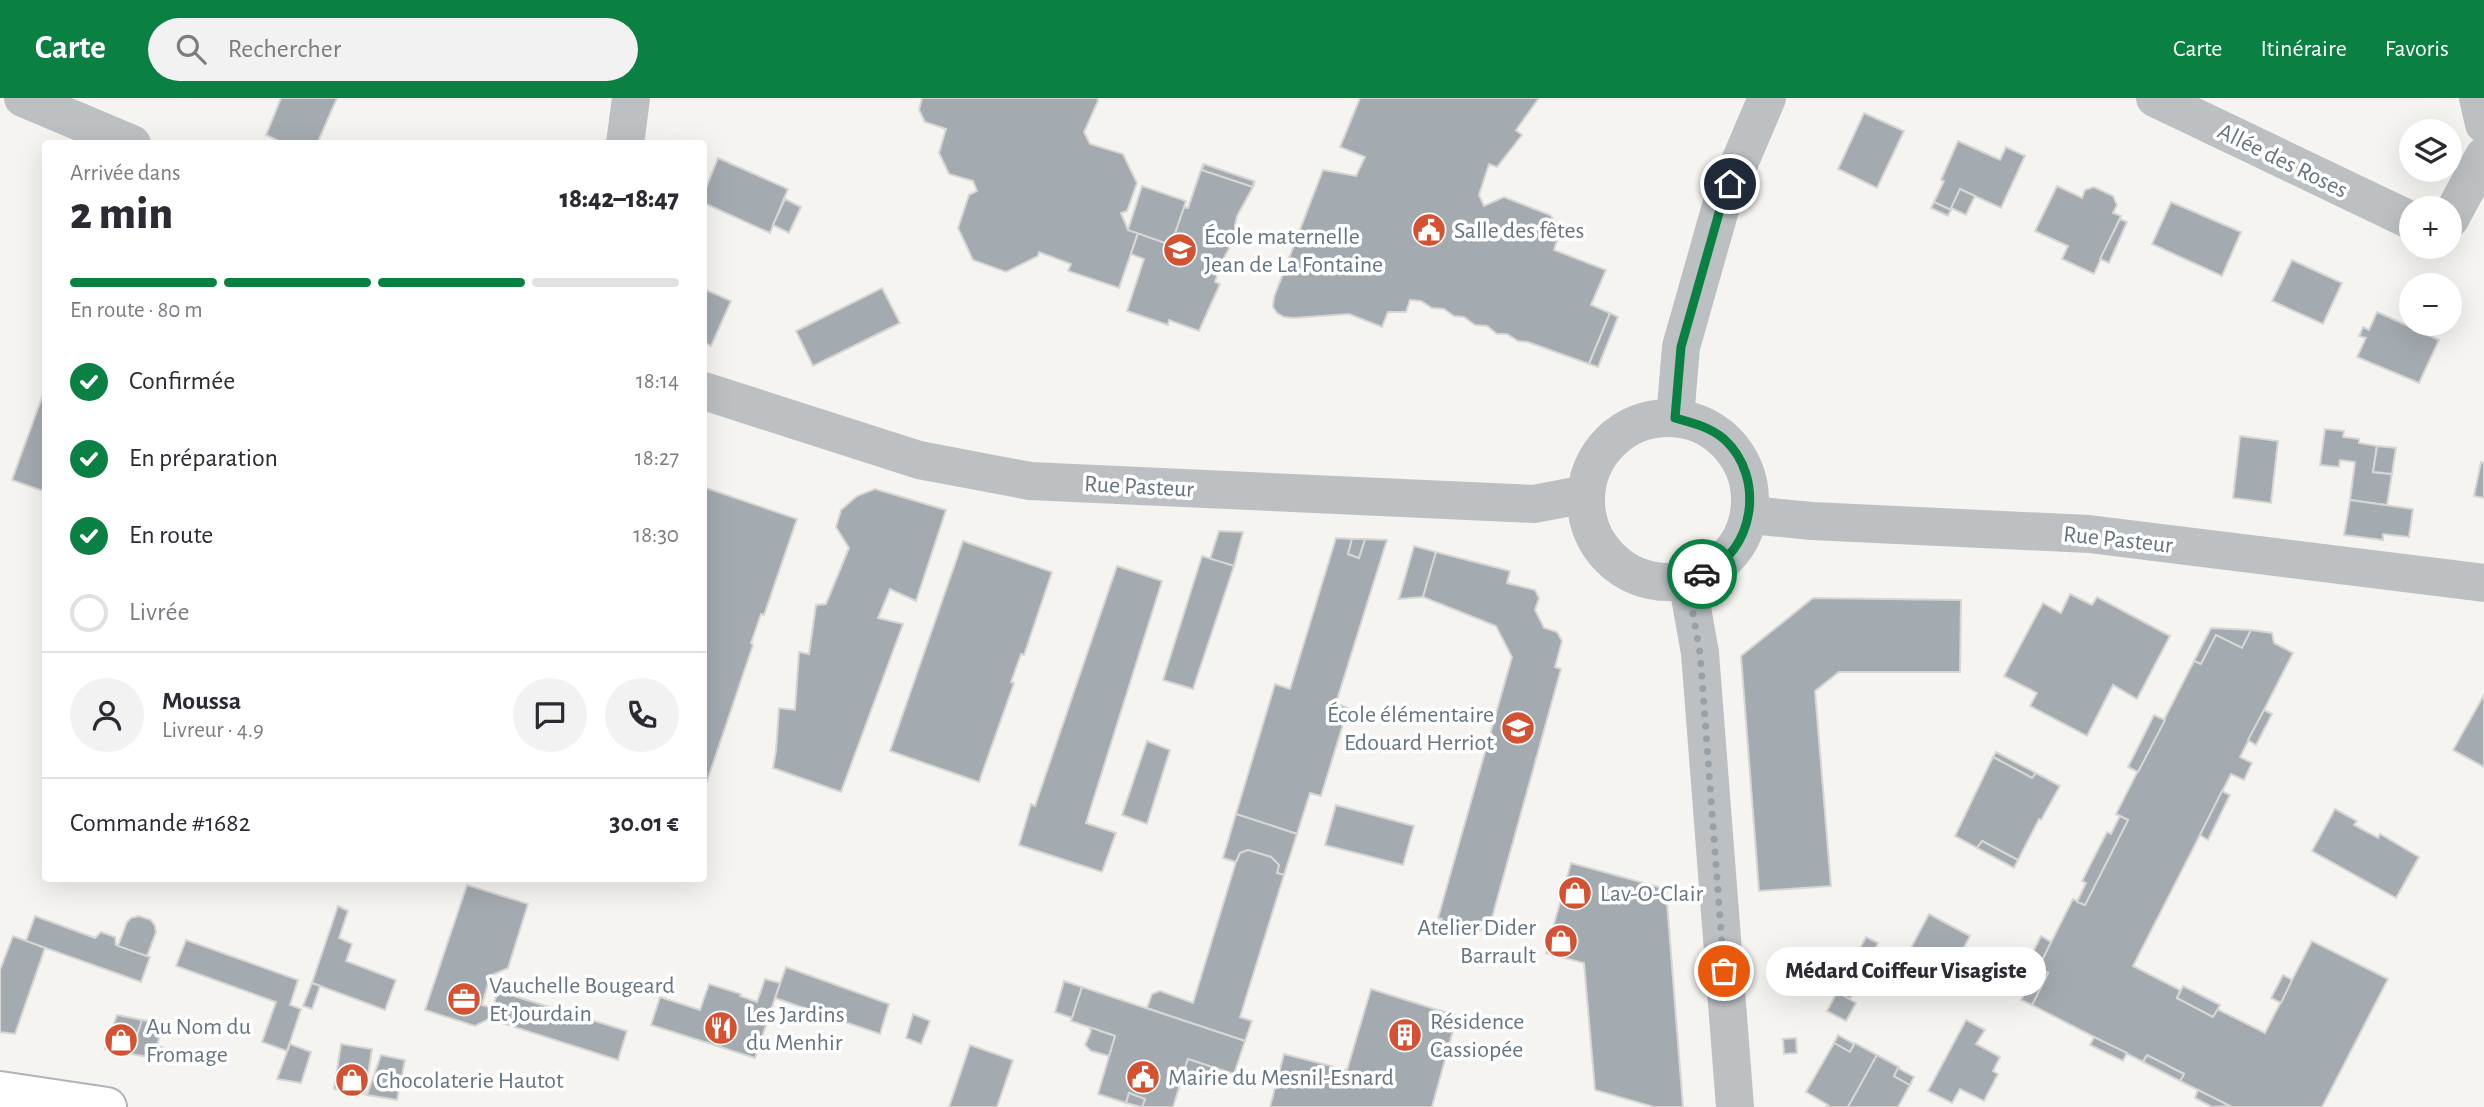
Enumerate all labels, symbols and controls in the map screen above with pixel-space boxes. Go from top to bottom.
search box [148,18,638,81]
icon: search [172,30,210,68]
text: Carte [35,32,106,65]
text: Rechercher [228,36,341,62]
text: Carte [2173,37,2222,61]
text: Itinéraire [2260,37,2347,61]
text: Favoris [2385,37,2449,61]
street label: Allée des Roses [2214,119,2351,203]
map controls [2399,119,2462,336]
button: layers [2399,119,2462,182]
pin [1700,154,1760,214]
text: Arrivée dans [70,162,181,185]
icon: home [1711,165,1749,203]
text: 18:42–18:47 [560,186,679,212]
text: 2 min [70,191,173,237]
button: + [2399,196,2462,259]
public building icon: Salle des fêtes [1410,211,1448,249]
place label: Salle des fêtes [1454,219,1584,243]
place label: École maternelle Jean de La Fontaine [1204,223,1383,277]
school or university icon: École maternelle Jean de La Fontaine [1161,231,1199,269]
button: − [2399,273,2462,336]
text: En route · 80 m [70,299,203,322]
icon: check [70,363,108,401]
text: Confirmée [129,368,235,394]
text: 18:14 [636,370,679,393]
icon: check [70,440,108,478]
text: En préparation [129,445,278,471]
text: 18:27 [635,447,679,470]
street label: Rue Pasteur [1083,472,1195,502]
icon: check [70,517,108,555]
text: En route [129,522,213,548]
street label: Rue Pasteur [2062,522,2174,558]
text: 18:30 [633,524,679,547]
courier [1667,539,1737,609]
icon: car [1683,555,1721,593]
text: Livrée [129,599,189,625]
button: person [70,678,144,752]
button: chat [513,678,587,752]
button: phone [605,678,679,752]
text: Moussa [162,688,241,714]
place label: École élémentaire Edouard Herriot [1327,701,1494,755]
school or university icon: École élémentaire Edouard Herriot [1499,709,1537,747]
text: Livreur · 4.9 [162,719,264,742]
text: Commande #1682 [70,810,251,836]
text: 30.01 € [609,810,679,836]
shop icon: Lav-O-Clair [1556,874,1594,912]
place label: Lav-O-Clair [1600,882,1703,906]
place label: Atelier Dider Barrault [1417,916,1536,968]
shop icon: Atelier Dider Barrault [1542,922,1580,960]
pin [1694,941,1754,1001]
callout: Médard Coiffeur Visagiste [1766,946,2046,996]
icon: bag [1705,952,1743,990]
text: Médard Coiffeur Visagiste [1785,960,2027,983]
place label: Vauchelle Bougeard Et Jourdain [489,974,675,1026]
office icon: Vauchelle Bougeard Et Jourdain [445,980,483,1018]
place label: Les Jardins du Menhir [746,1003,845,1055]
restaurant icon: Les Jardins du Menhir [702,1009,740,1047]
place label: Résidence Cassiopée [1430,1010,1524,1062]
place label: Au Nom du Fromage [146,1015,251,1067]
building icon: Résidence Cassiopée [1386,1016,1424,1054]
shop icon: Au Nom du Fromage [102,1021,140,1059]
public building icon: Mairie du Mesnil-Esnard [1124,1058,1162,1096]
shop icon: Chocolaterie Hautot [333,1061,371,1099]
place label: Mairie du Mesnil-Esnard [1168,1066,1394,1090]
place label: Chocolaterie Hautot [376,1069,564,1093]

